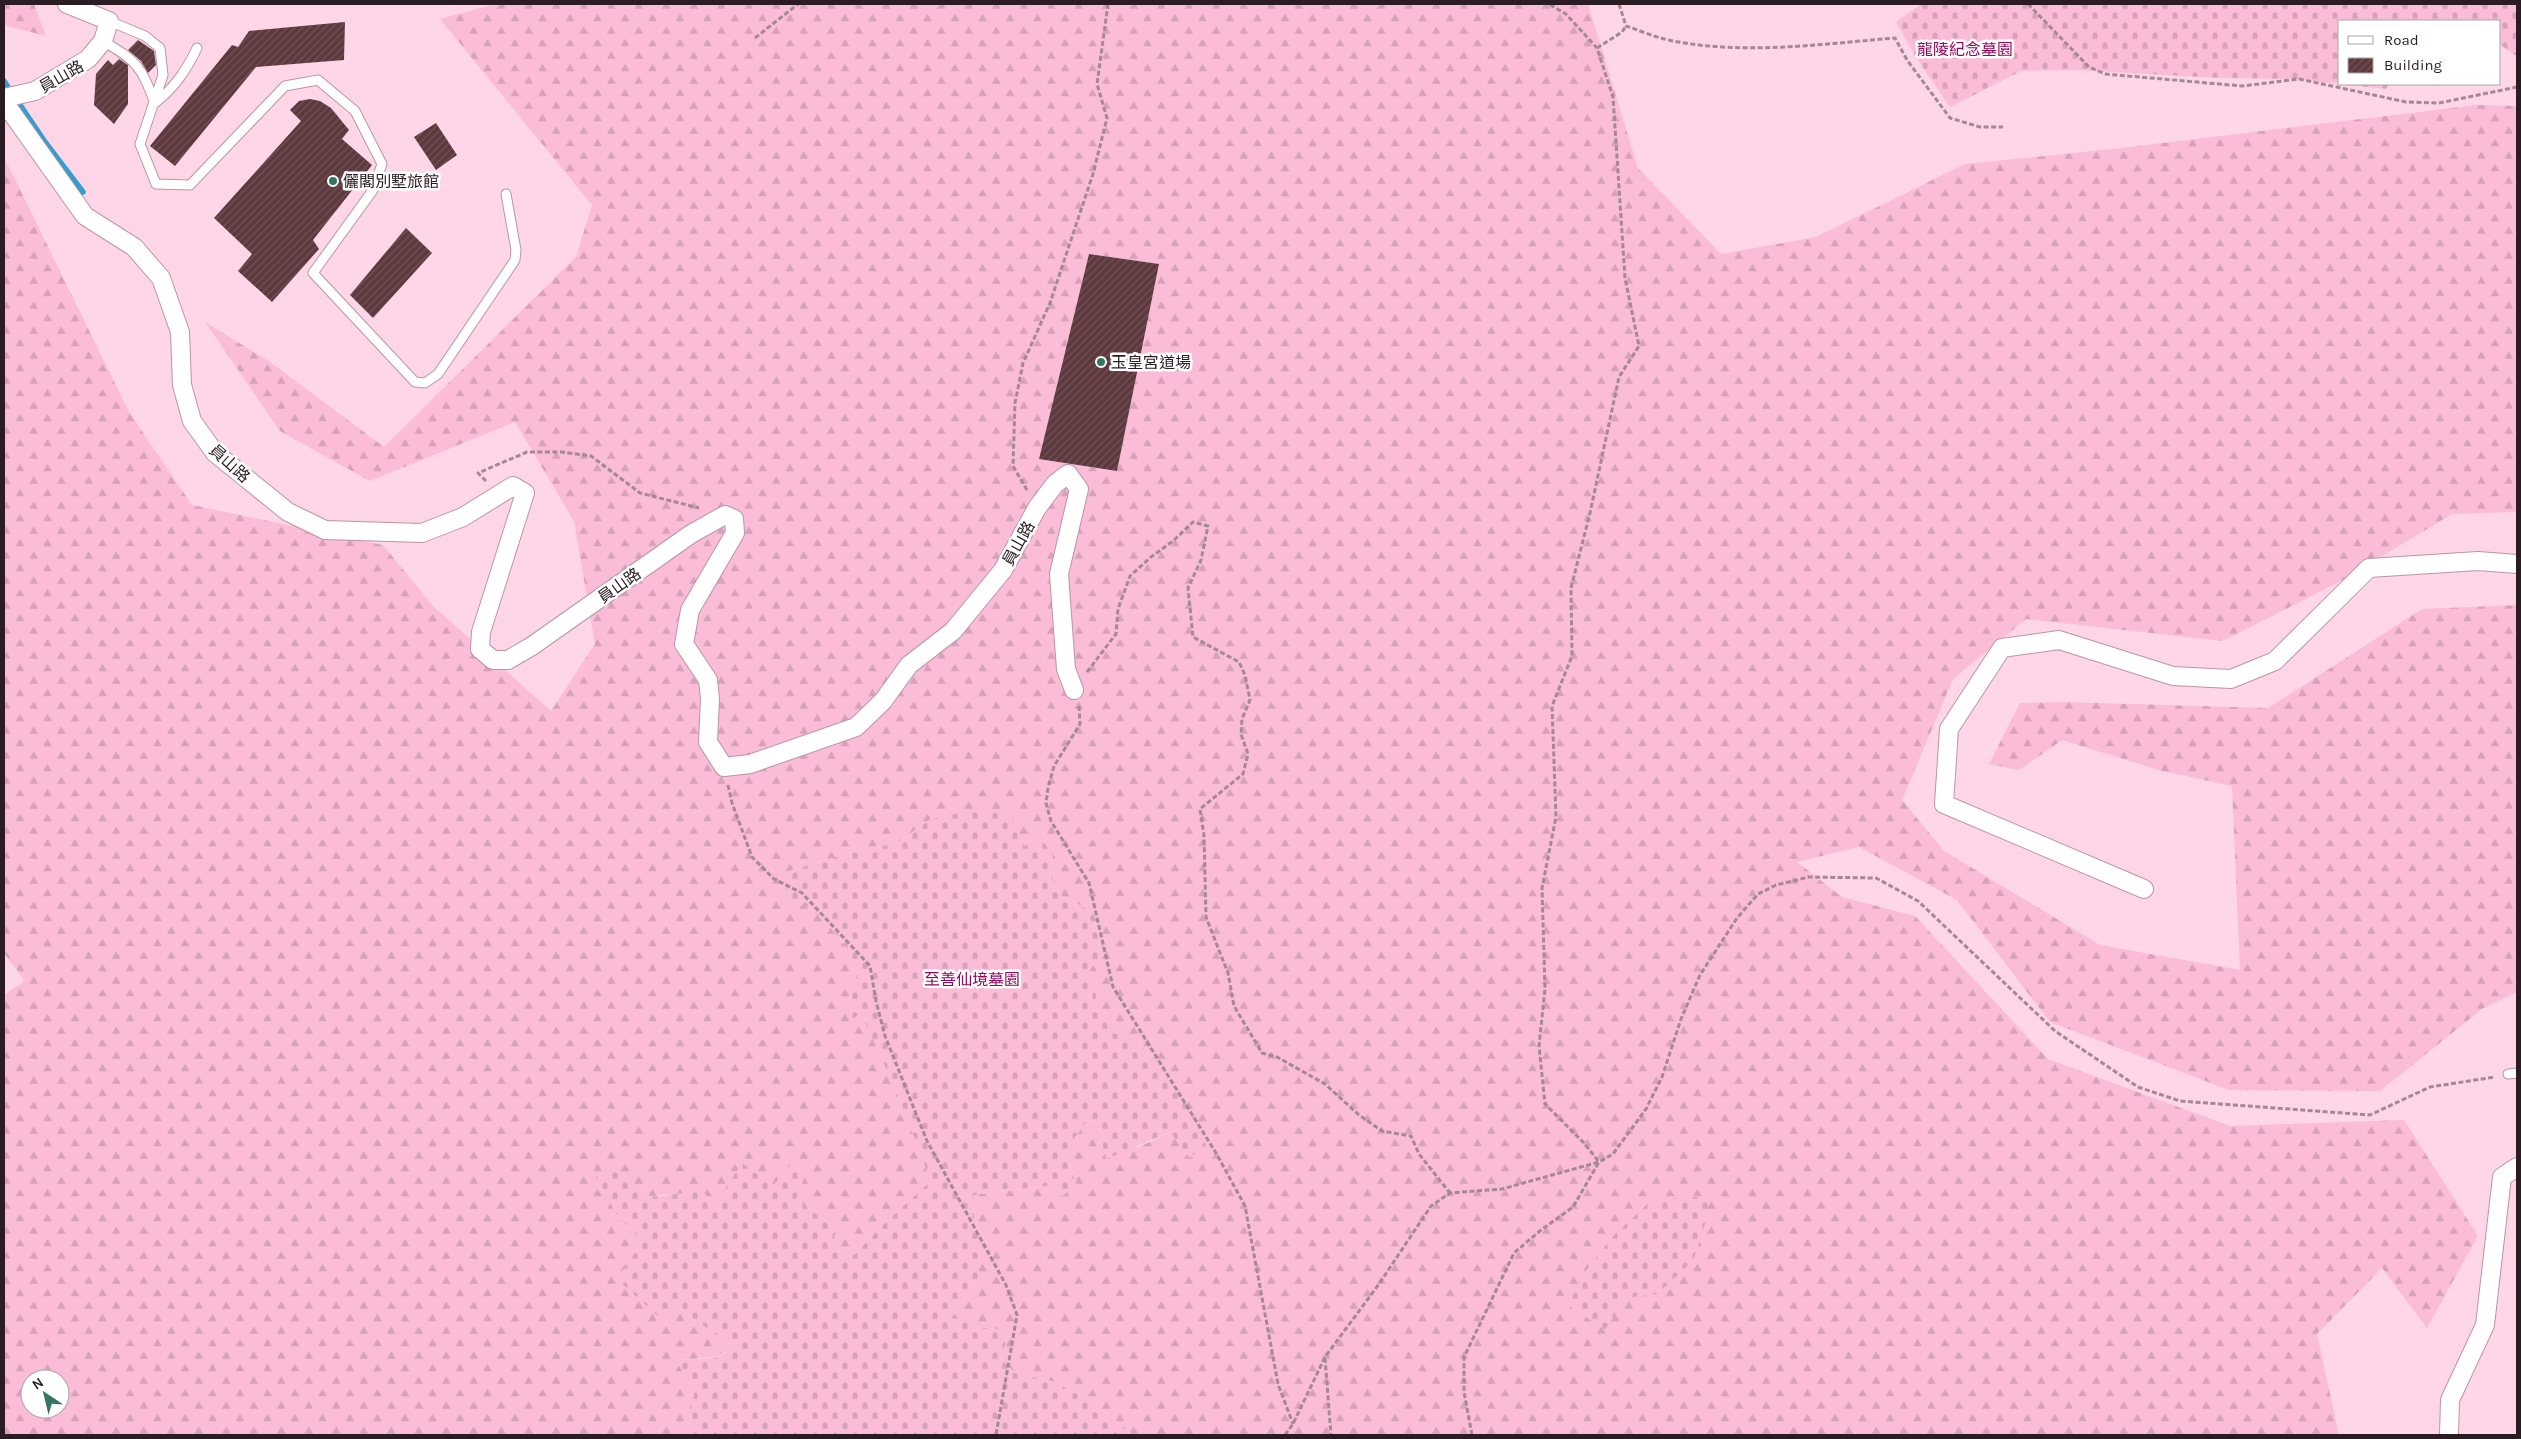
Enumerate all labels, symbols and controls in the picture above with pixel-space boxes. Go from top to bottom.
legend [2338,20,2501,85]
text: Road [2384,31,2419,49]
park label: 龍陵紀念墓園 [1917,40,2013,59]
street label: 員山路 [36,56,87,97]
text: Building [2384,56,2442,74]
place label: 儷閣別墅旅館 [343,172,439,191]
marker: 儷閣別墅旅館 [327,175,339,187]
place label: 玉皇宮道場 [1111,353,1191,372]
marker: 玉皇宮道場 [1095,356,1107,368]
street label: 員山路 [205,440,254,486]
street label: 員山路 [998,518,1038,569]
street label: 員山路 [594,564,644,607]
park label: 至善仙境墓園 [924,970,1020,989]
north arrow [20,1369,70,1419]
text: N [29,1374,47,1394]

